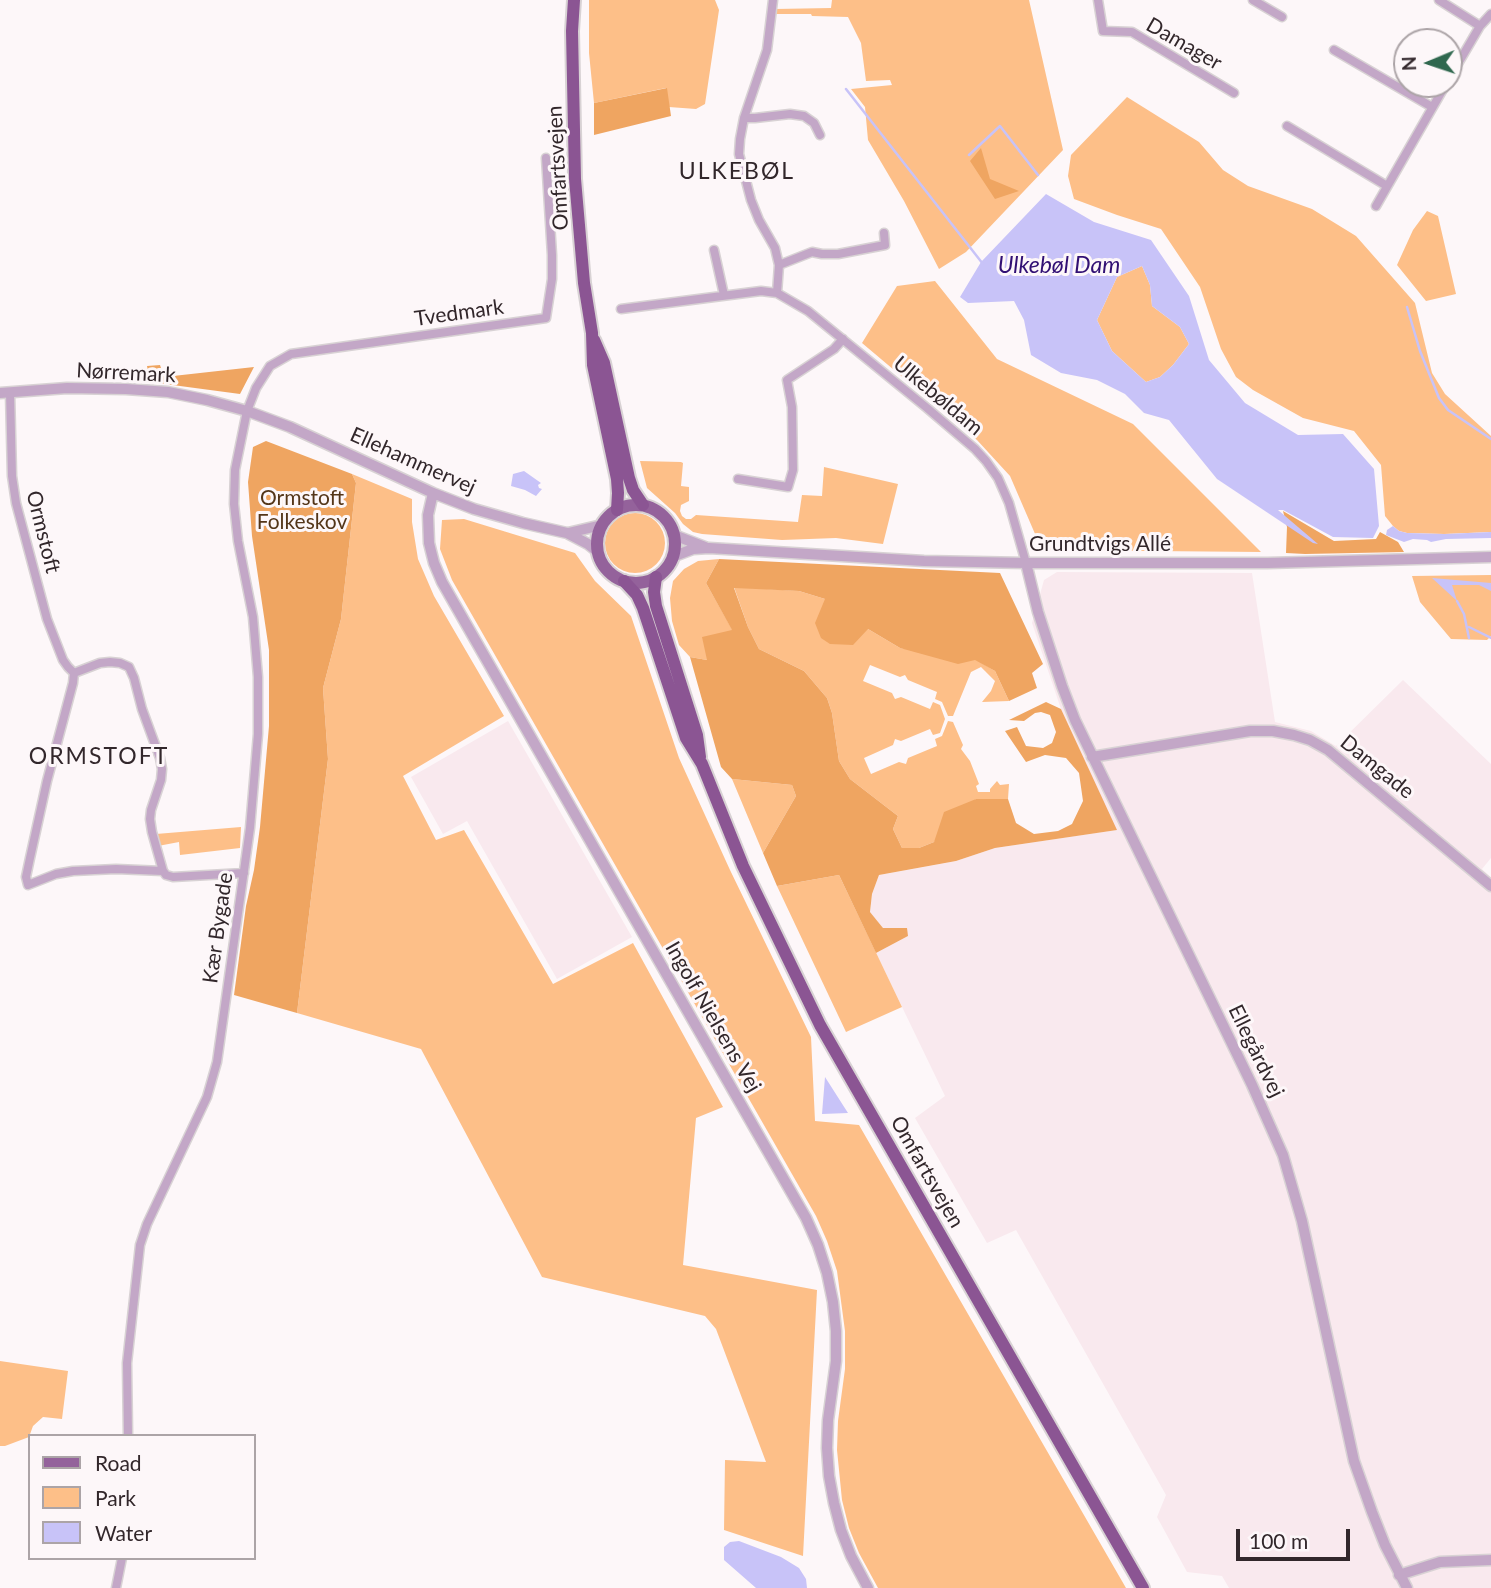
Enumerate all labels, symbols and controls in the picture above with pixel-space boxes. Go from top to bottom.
street label: Damager [1142,12,1226,76]
north arrow [1393,28,1463,98]
text: N [1397,56,1420,71]
street label: Omfartsvejen [542,105,574,231]
district label: ULKEBØL [680,158,794,186]
water label: Ulkebøl Dam [998,252,1120,280]
street label: Tvedmark [413,294,505,332]
street label: Ulkebøldam [888,351,988,441]
street label: Nørremark [76,358,176,388]
street label: Ellehammervej [346,422,480,500]
park label: Ormstoft Folkeskov [257,485,347,535]
street label: Ormstoft [21,488,65,576]
street label: Grundtvigs Allé [1029,531,1171,557]
street label: Damgade [1335,730,1419,804]
district label: ORMSTOFT [30,743,168,771]
street label: Kær Bygade [198,871,238,985]
street label: Ingolf Nielsens Vej [660,937,766,1097]
street label: Ellegårdvej [1223,1001,1289,1101]
street label: Omfartsvejen [885,1112,969,1232]
legend [28,1434,256,1560]
text: Road [95,1450,142,1475]
text: Park [95,1485,136,1510]
scale bar [1239,1514,1353,1558]
text: Water [95,1520,152,1545]
text: 100 m [1249,1528,1308,1553]

